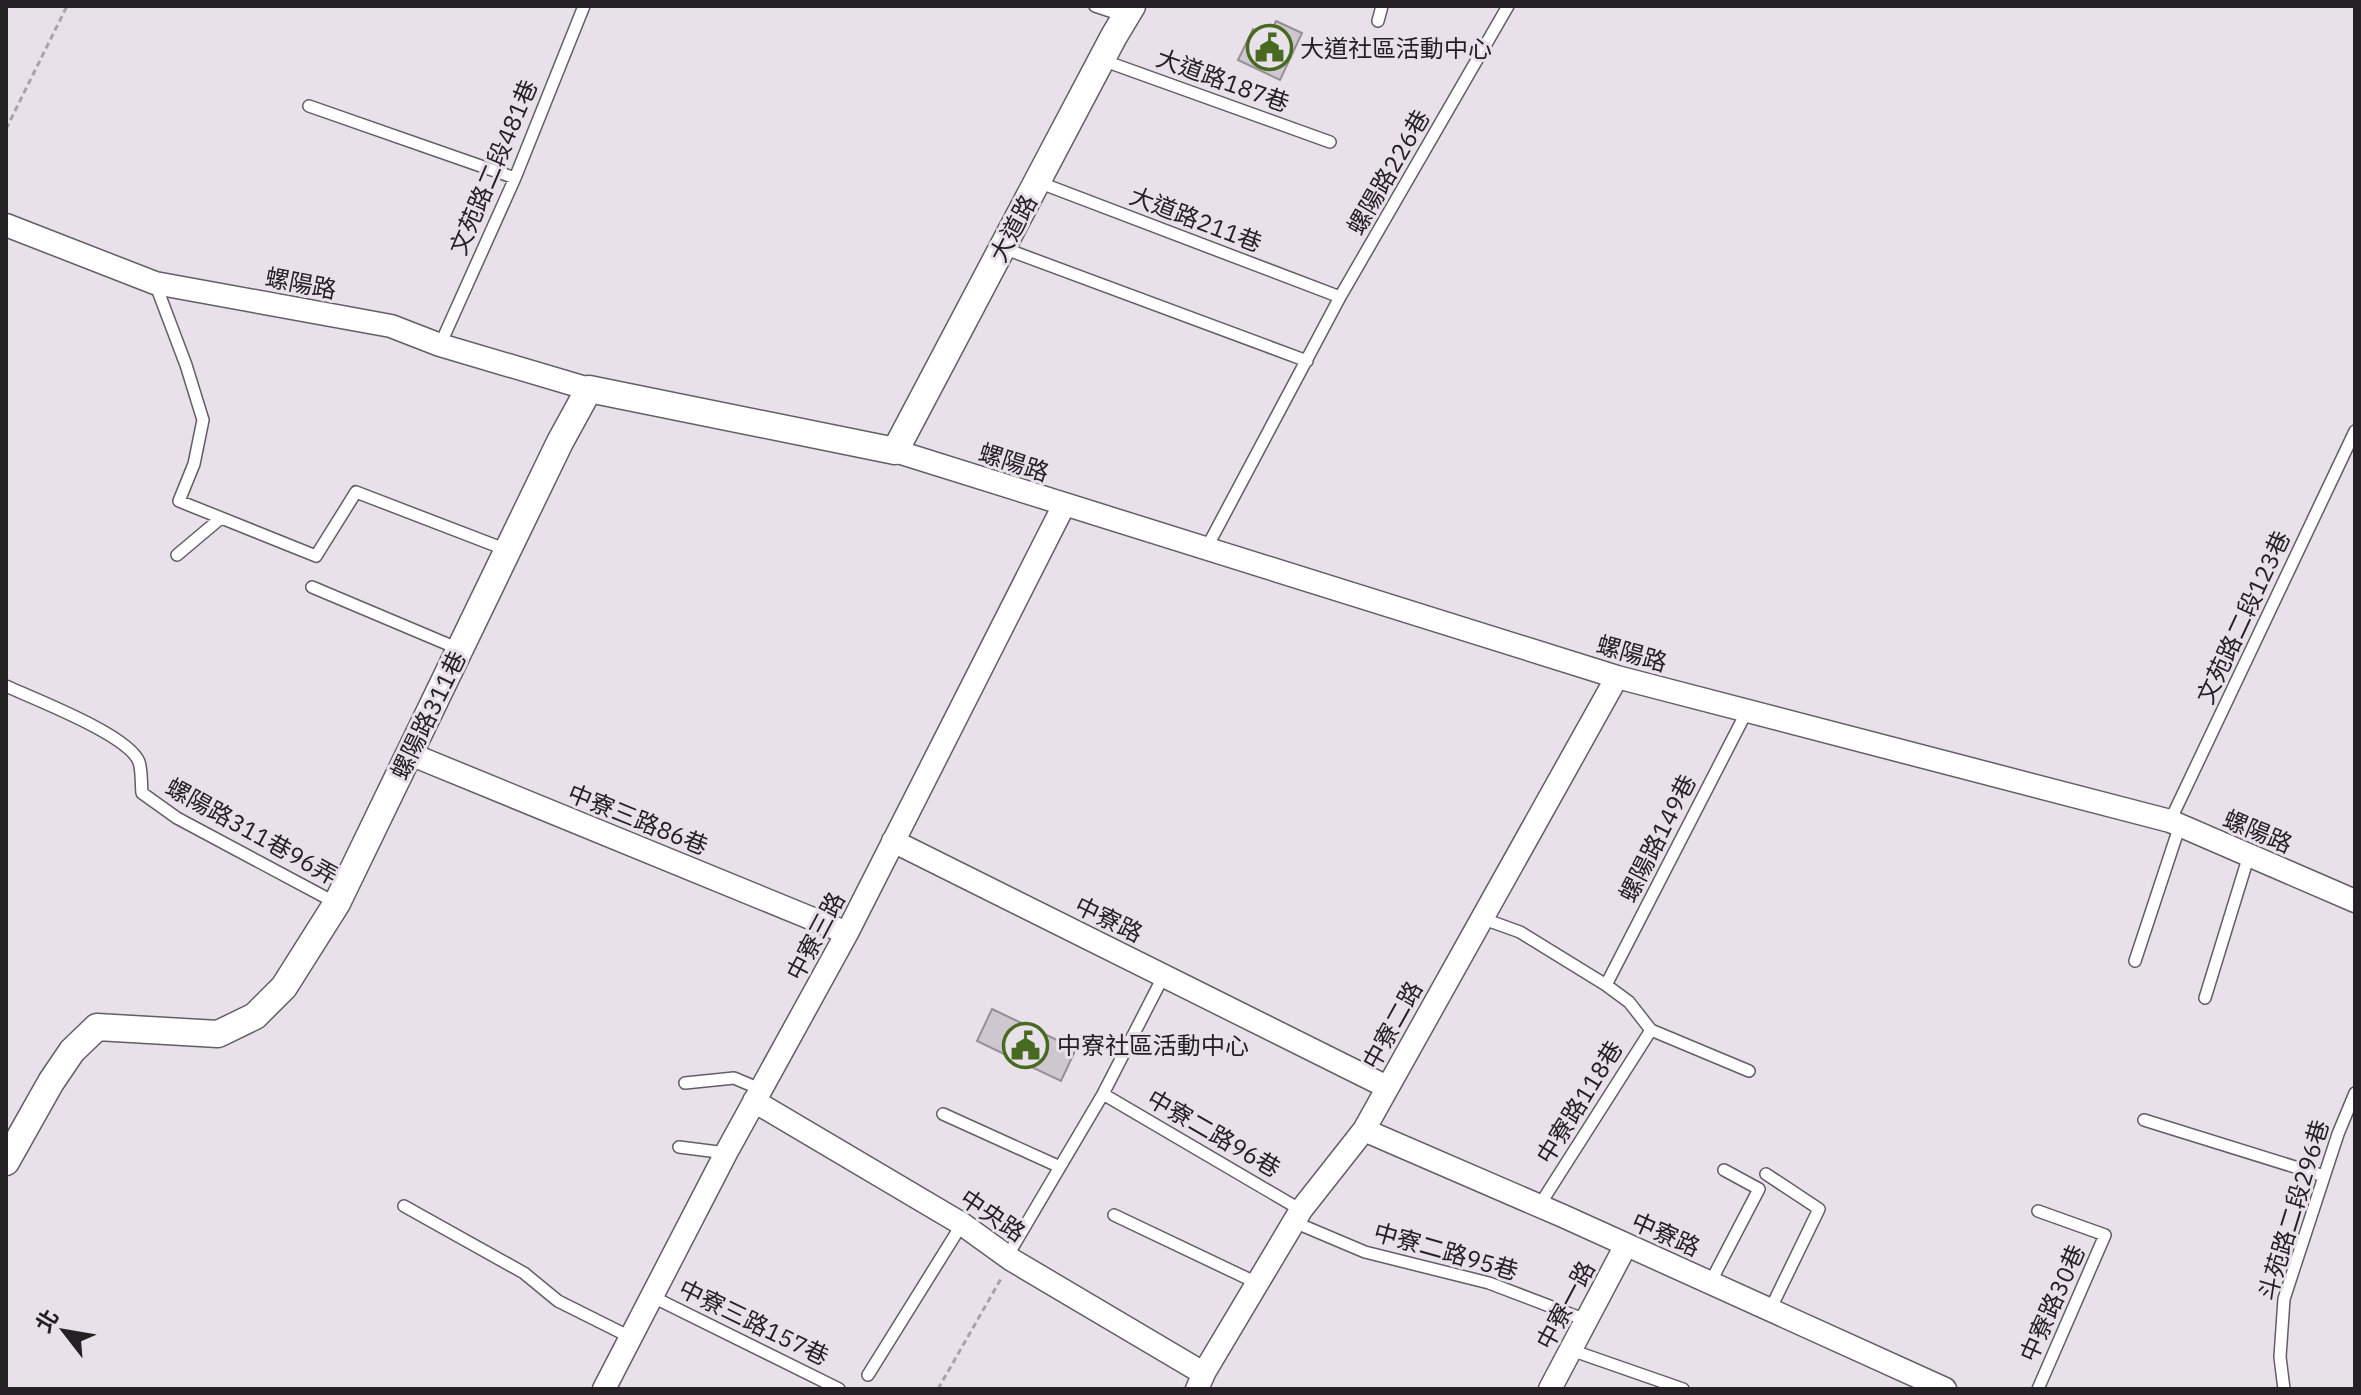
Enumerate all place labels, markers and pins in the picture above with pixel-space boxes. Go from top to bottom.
public building icon: 大道社區活動中心 [1245,24,1293,72]
place label: 大道社區活動中心 [1300,32,1492,64]
public building icon: 中寮社區活動中心 [1002,1021,1050,1069]
place label: 中寮社區活動中心 [1057,1029,1249,1061]

